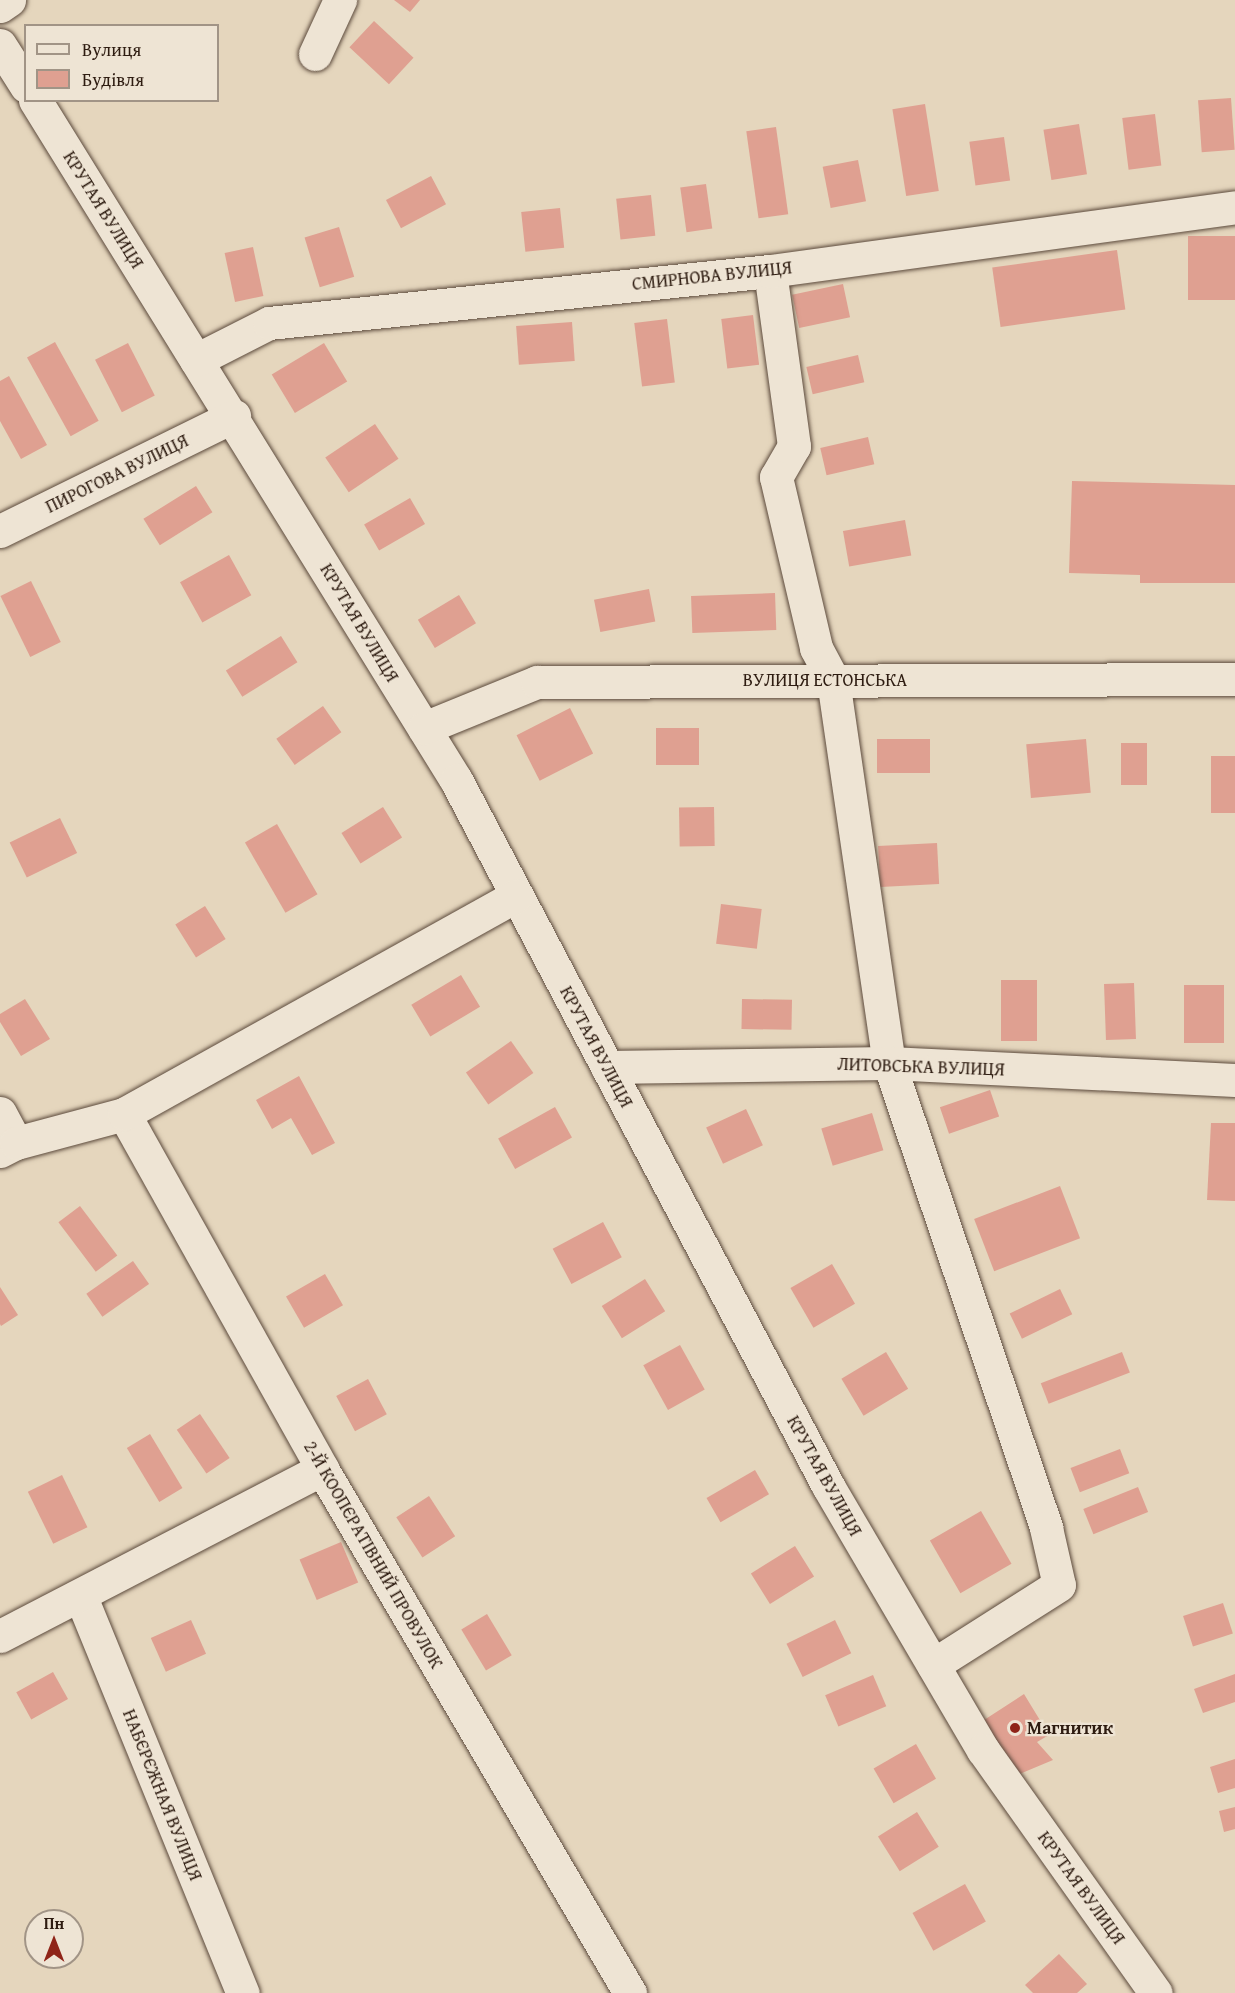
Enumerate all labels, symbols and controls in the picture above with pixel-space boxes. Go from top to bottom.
legend [24,24,219,102]
text: Вулиця [82,36,141,63]
text: Будівля [82,66,144,93]
street label: КРУТАЯ ВУЛИЦЯ [58,147,148,273]
street label: СМИРНОВА ВУЛИЦЯ [631,257,793,295]
street label: ПИРОГОВА ВУЛИЦЯ [42,430,192,518]
street label: КРУТАЯ ВУЛИЦЯ [315,560,403,686]
street label: ВУЛИЦЯ ЕСТОНСЬКА [743,669,907,691]
street label: КРУТАЯ ВУЛИЦЯ [555,983,637,1111]
street label: ЛИТОВСЬКА ВУЛИЦЯ [837,1053,1005,1081]
street label: КРУТАЯ ВУЛИЦЯ [782,1412,866,1540]
street label: 2-Й КООПЄРАТІВНИЙ ПРОВУЛОК [299,1438,447,1672]
street label: НАБЄРЄЖНАЯ ВУЛИЦЯ [118,1706,206,1884]
place label: Магнитик [1027,1717,1113,1739]
marker: Магнитик [1008,1721,1022,1735]
street label: КРУТАЯ ВУЛИЦЯ [1033,1827,1129,1949]
north arrow [24,1909,84,1969]
text: Пн [44,1911,64,1935]

